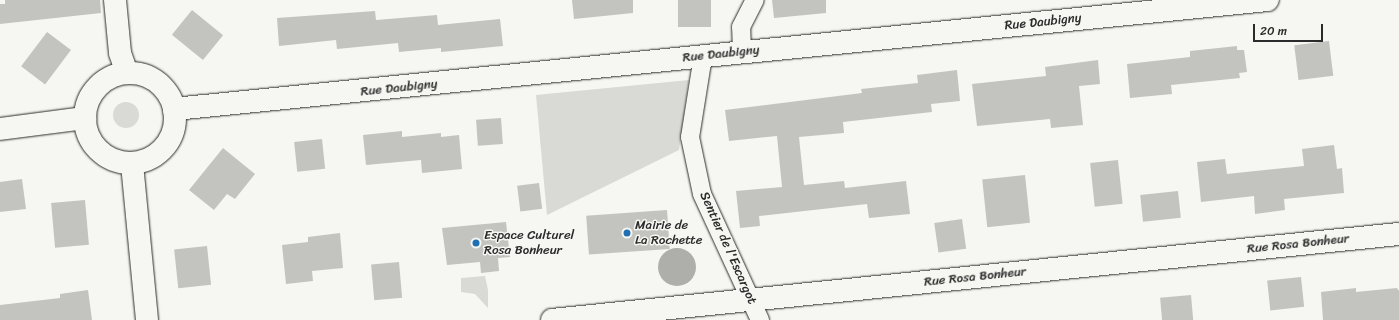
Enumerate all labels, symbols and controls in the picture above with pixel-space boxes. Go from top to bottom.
street label: Rue Daubigny [1004,10,1082,34]
scale bar [1255,16,1325,42]
text: 20 m [1260,20,1287,42]
street label: Rue Daubigny [682,42,760,66]
street label: Rue Daubigny [360,76,438,100]
street label: Sentier de l'Escargot [696,189,760,307]
place label: Mairie de La Rochette [635,218,702,249]
place label: Espace Culturel Rosa Bonheur [484,228,574,259]
marker: Mairie de La Rochette [622,228,632,238]
street label: Rue Rosa Bonheur [1246,231,1350,257]
marker: Espace Culturel Rosa Bonheur [471,238,481,248]
street label: Rue Rosa Bonheur [923,264,1027,290]

